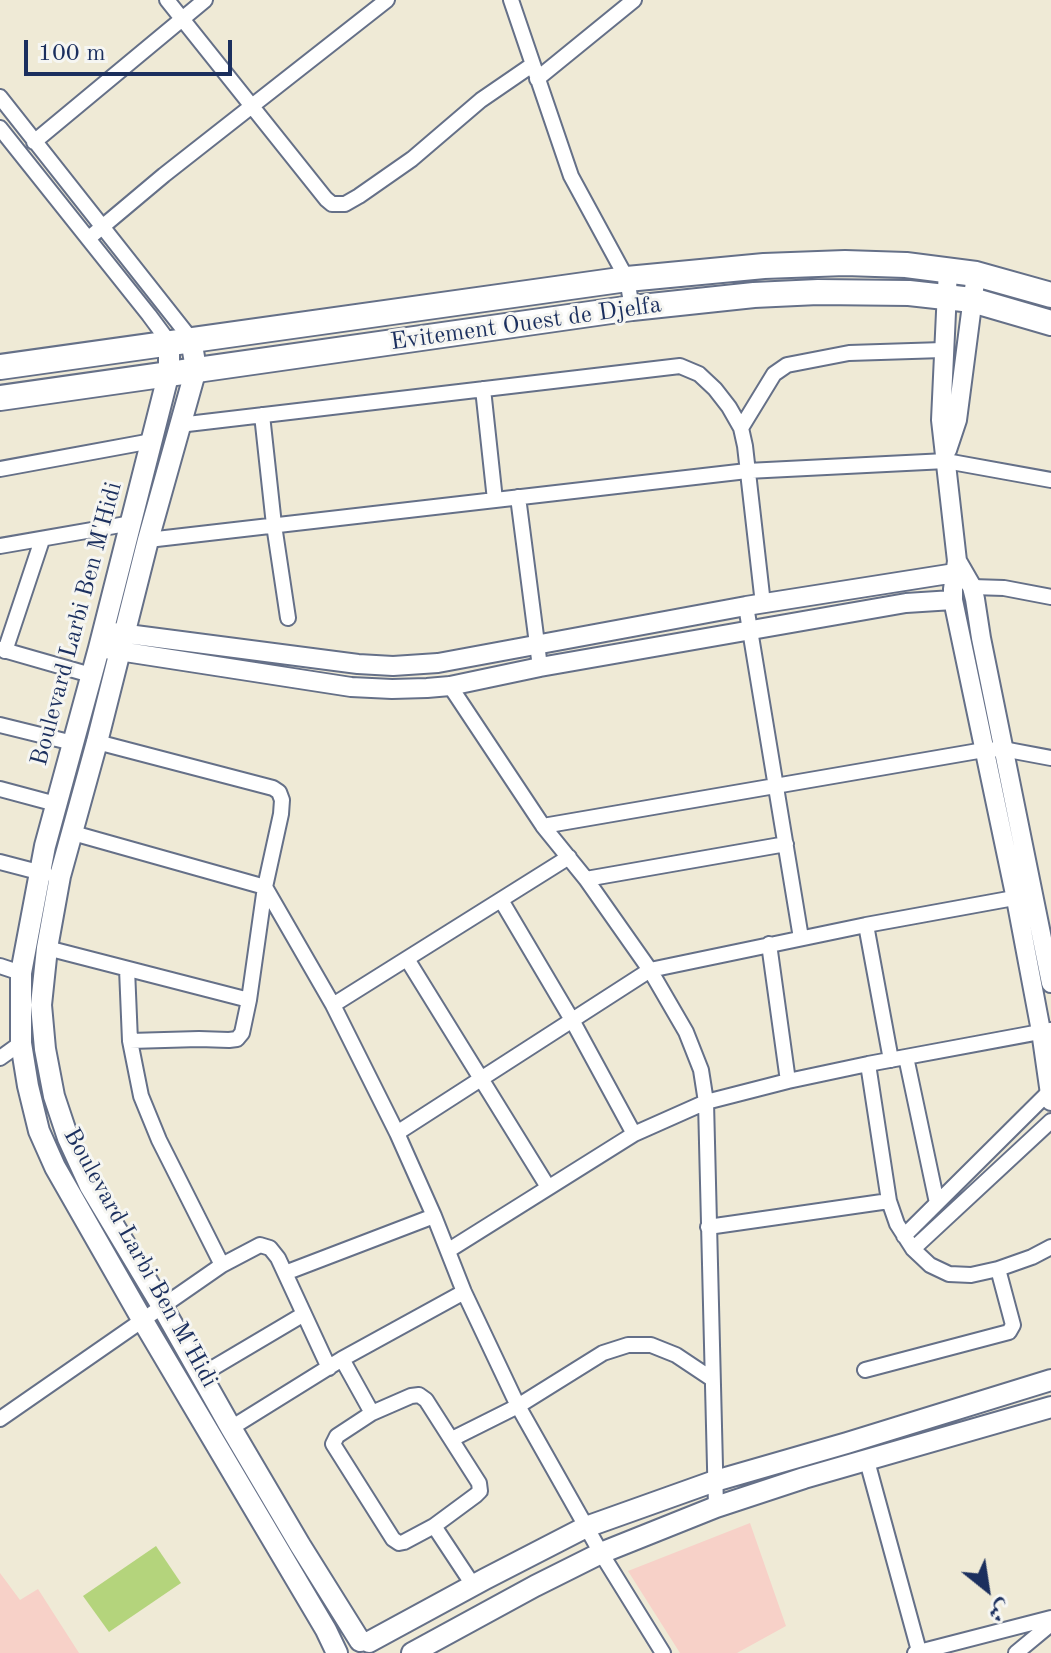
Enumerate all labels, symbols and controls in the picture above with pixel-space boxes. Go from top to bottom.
scale bar [28,24,236,74]
text: 100 m [38,42,106,66]
street label: Evitement Ouest de Djelfa [389,291,663,357]
street label: Boulevard Larbi Ben M'Hidi [25,479,129,769]
street label: Boulevard Larbi Ben M'Hidi [56,1123,224,1393]
north arrow [947,1549,1027,1629]
text: ش [984,1595,1014,1625]

